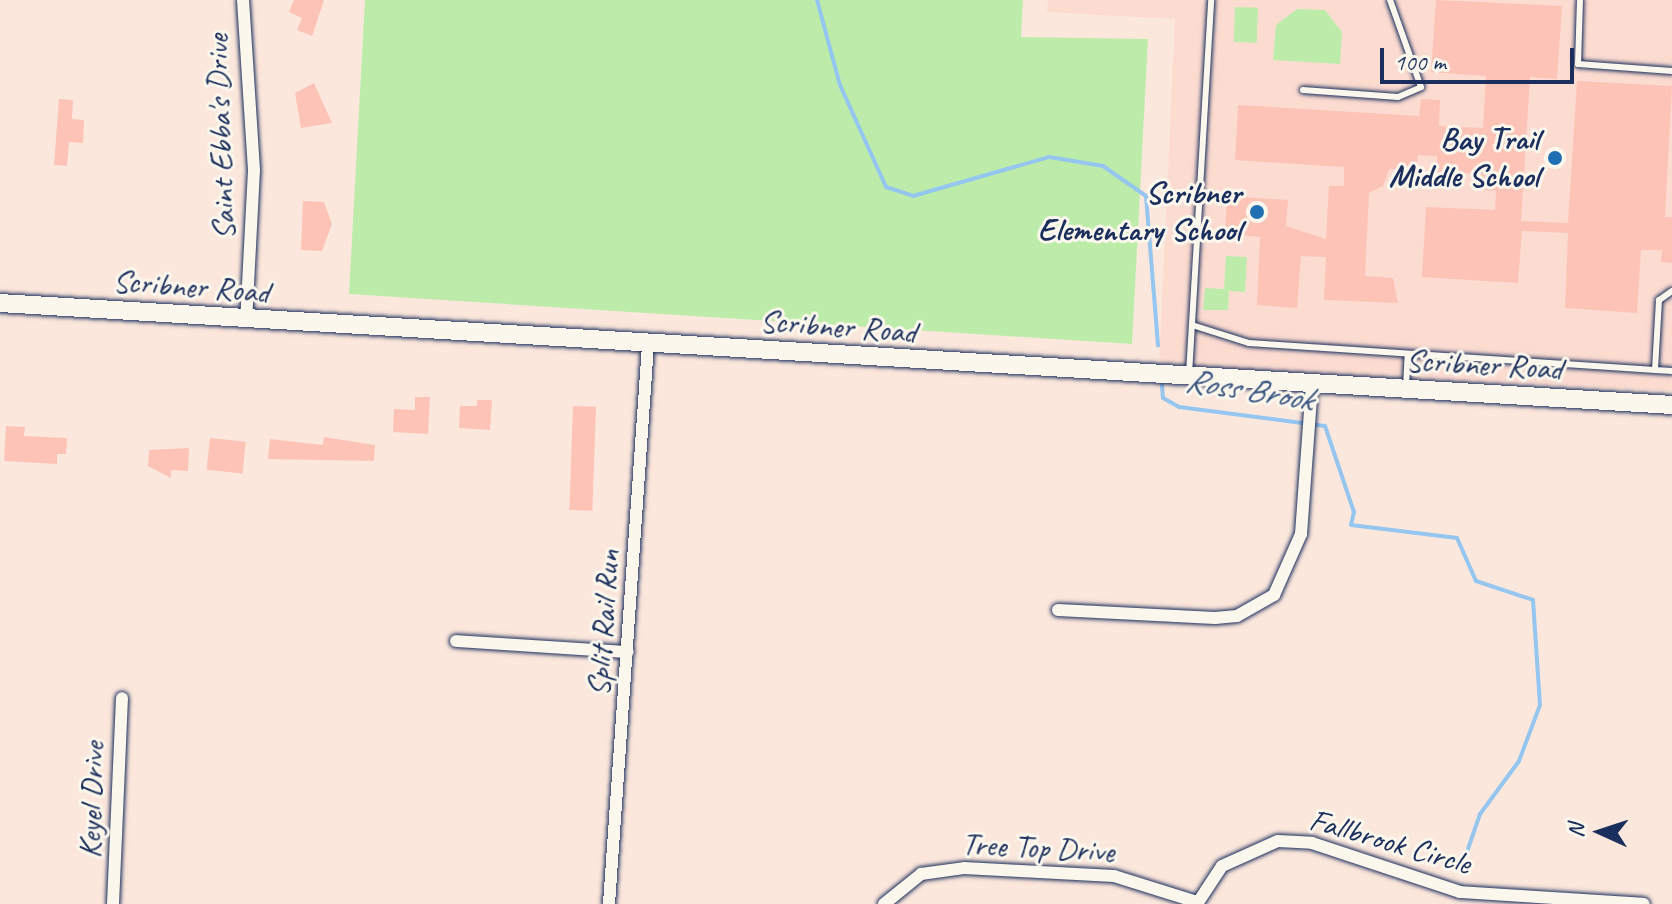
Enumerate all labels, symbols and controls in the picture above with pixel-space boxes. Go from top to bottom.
scale bar [1384,32,1578,82]
street label: Saint Ebba's Drive [198,33,244,241]
text: 100 m [1394,47,1446,77]
place label: Bay Trail Middle School [1389,121,1539,196]
marker: Bay Trail Middle School [1546,149,1564,167]
place label: Scribner Elementary School [1038,175,1241,250]
marker: Scribner Elementary School [1248,203,1266,221]
street label: Scribner Road [112,262,270,312]
street label: Scribner Road [759,302,917,352]
street label: Scribner Road [1405,342,1563,388]
water label: Ross Brook [1183,359,1315,419]
street label: Split Rail Run [580,547,628,699]
street label: Keyel Drive [71,741,113,859]
north arrow [1560,792,1640,872]
street label: Fallbrook Circle [1305,801,1475,883]
text: N [1562,823,1590,838]
street label: Tree Top Drive [961,825,1115,871]

